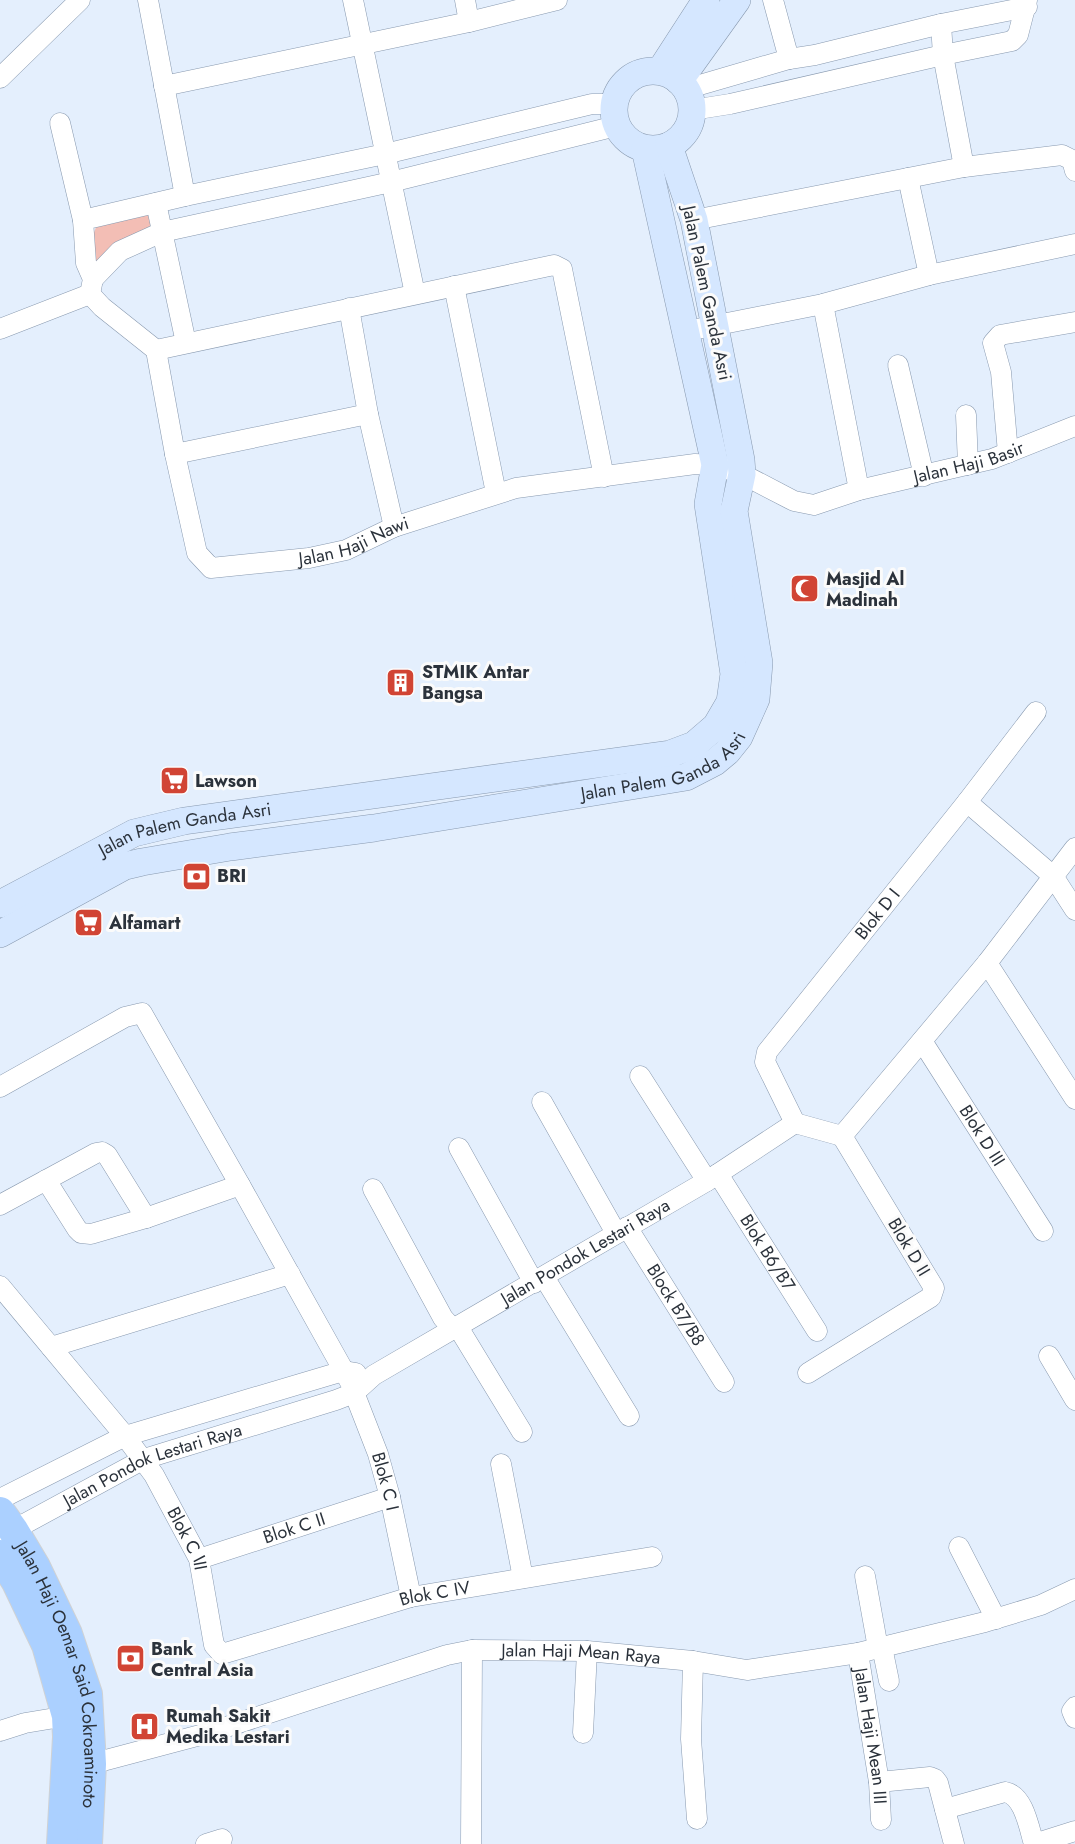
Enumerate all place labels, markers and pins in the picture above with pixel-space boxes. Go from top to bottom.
place label: Masjid Al Madinah [826,566,904,613]
mosque icon: Masjid Al Madinah [789,573,821,605]
place label: STMIK Antar Bangsa [422,659,530,706]
building icon: STMIK Antar Bangsa [385,666,417,698]
supermarket icon: Lawson [158,765,190,797]
place label: Lawson [195,768,257,794]
bank icon: BRI [180,860,212,892]
place label: BRI [217,863,246,889]
supermarket icon: Alfamart [72,907,104,939]
place label: Alfamart [108,910,181,936]
place label: Bank Central Asia [151,1636,253,1683]
bank icon: Bank Central Asia [114,1643,146,1675]
place label: Rumah Sakit Medika Lestari [166,1703,290,1750]
hospital icon: Rumah Sakit Medika Lestari [129,1710,161,1742]

